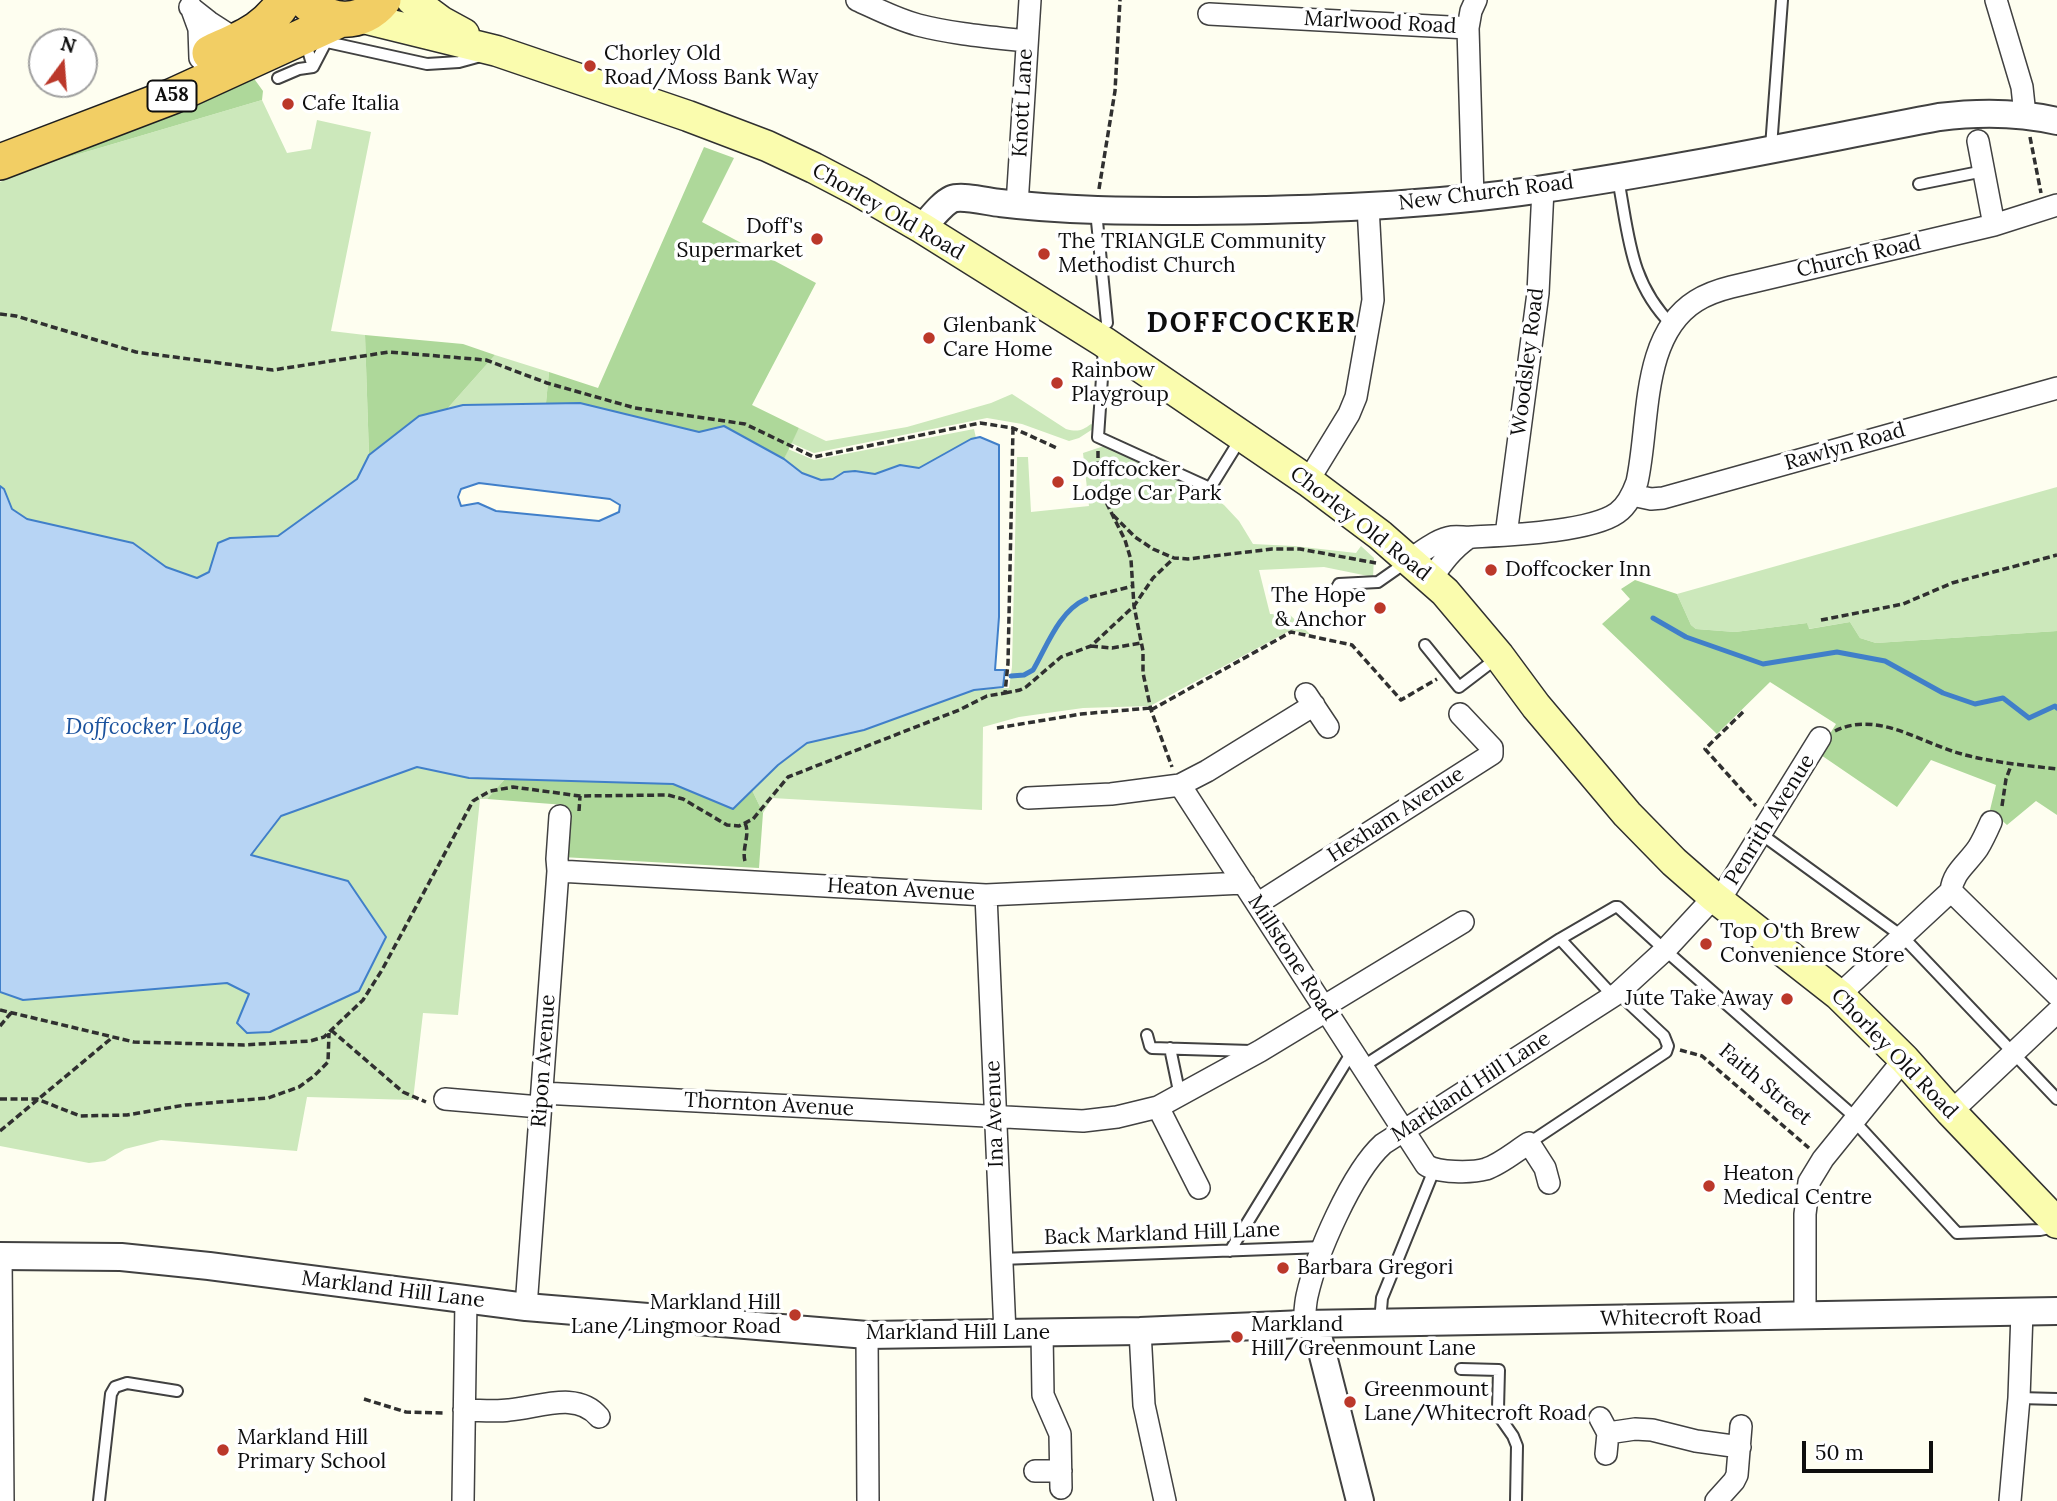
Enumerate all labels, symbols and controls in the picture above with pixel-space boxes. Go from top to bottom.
street label: Marlwood Road [1303,6,1457,40]
north arrow [28,28,98,98]
text: N [58,31,79,58]
place label: Chorley Old Road/Moss Bank Way [604,41,818,91]
street label: Knott Lane [1008,48,1038,158]
marker: Chorley Old Road/Moss Bank Way [582,58,598,74]
road number: A58 [148,80,196,111]
place label: Cafe Italia [302,91,400,117]
marker: Cafe Italia [280,96,296,112]
street label: Chorley Old Road [808,158,968,266]
street label: New Church Road [1397,170,1575,216]
place label: Doff's Supermarket [677,214,803,264]
place label: The TRIANGLE Community Methodist Church [1058,229,1326,279]
street label: Church Road [1794,230,1924,284]
marker: Doff's Supermarket [809,231,825,247]
marker: The TRIANGLE Community Methodist Church [1036,246,1052,262]
street label: Woodsley Road [1506,286,1550,438]
district label: DOFFCOCKER [1148,307,1356,341]
place label: Glenbank Care Home [943,313,1053,363]
marker: Glenbank Care Home [921,330,937,346]
place label: Rainbow Playgroup [1071,358,1169,408]
marker: Rainbow Playgroup [1049,375,1065,391]
street label: Rawlyn Road [1782,418,1908,476]
place label: Doffcocker Lodge Car Park [1072,457,1221,507]
street label: Chorley Old Road [1285,461,1435,587]
marker: Doffcocker Lodge Car Park [1050,474,1066,490]
place label: Doffcocker Inn [1505,557,1651,583]
marker: Doffcocker Inn [1483,562,1499,578]
place label: The Hope & Anchor [1271,583,1366,633]
marker: The Hope & Anchor [1372,600,1388,616]
water label: Doffcocker Lodge [65,713,243,741]
street label: Penrith Avenue [1720,750,1820,890]
street label: Hexham Avenue [1323,762,1469,868]
street label: Heaton Avenue [826,874,976,906]
street label: Millstone Road [1242,890,1342,1026]
place label: Top O'th Brew Convenience Store [1720,919,1905,969]
marker: Top O'th Brew Convenience Store [1698,936,1714,952]
street label: Chorley Old Road [1825,984,1963,1124]
place label: Jute Take Away [1625,986,1773,1012]
marker: Jute Take Away [1779,991,1795,1007]
street label: Ripon Avenue [527,994,561,1128]
street label: Markland Hill Lane [1387,1026,1555,1148]
street label: Faith Street [1713,1039,1817,1131]
street label: Ina Avenue [981,1060,1009,1168]
street label: Thornton Avenue [684,1088,854,1122]
place label: Heaton Medical Centre [1723,1161,1872,1211]
marker: Heaton Medical Centre [1701,1178,1717,1194]
street label: Back Markland Hill Lane [1043,1217,1281,1251]
place label: Barbara Gregori [1297,1255,1453,1281]
marker: Barbara Gregori [1275,1260,1291,1276]
street label: Markland Hill Lane [300,1266,486,1314]
place label: Markland Hill Lane/Lingmoor Road [571,1290,781,1340]
street label: Whitecroft Road [1600,1304,1762,1332]
marker: Markland Hill Lane/Lingmoor Road [787,1307,803,1323]
place label: Markland Hill/Greenmount Lane [1251,1312,1476,1362]
street label: Markland Hill Lane [866,1320,1050,1346]
marker: Markland Hill/Greenmount Lane [1229,1329,1245,1345]
place label: Greenmount Lane/Whitecroft Road [1364,1377,1587,1427]
marker: Greenmount Lane/Whitecroft Road [1342,1394,1358,1410]
place label: Markland Hill Primary School [237,1425,386,1475]
scale bar [1805,1428,1936,1472]
text: 50 m [1815,1439,1864,1466]
marker: Markland Hill Primary School [215,1442,231,1458]

